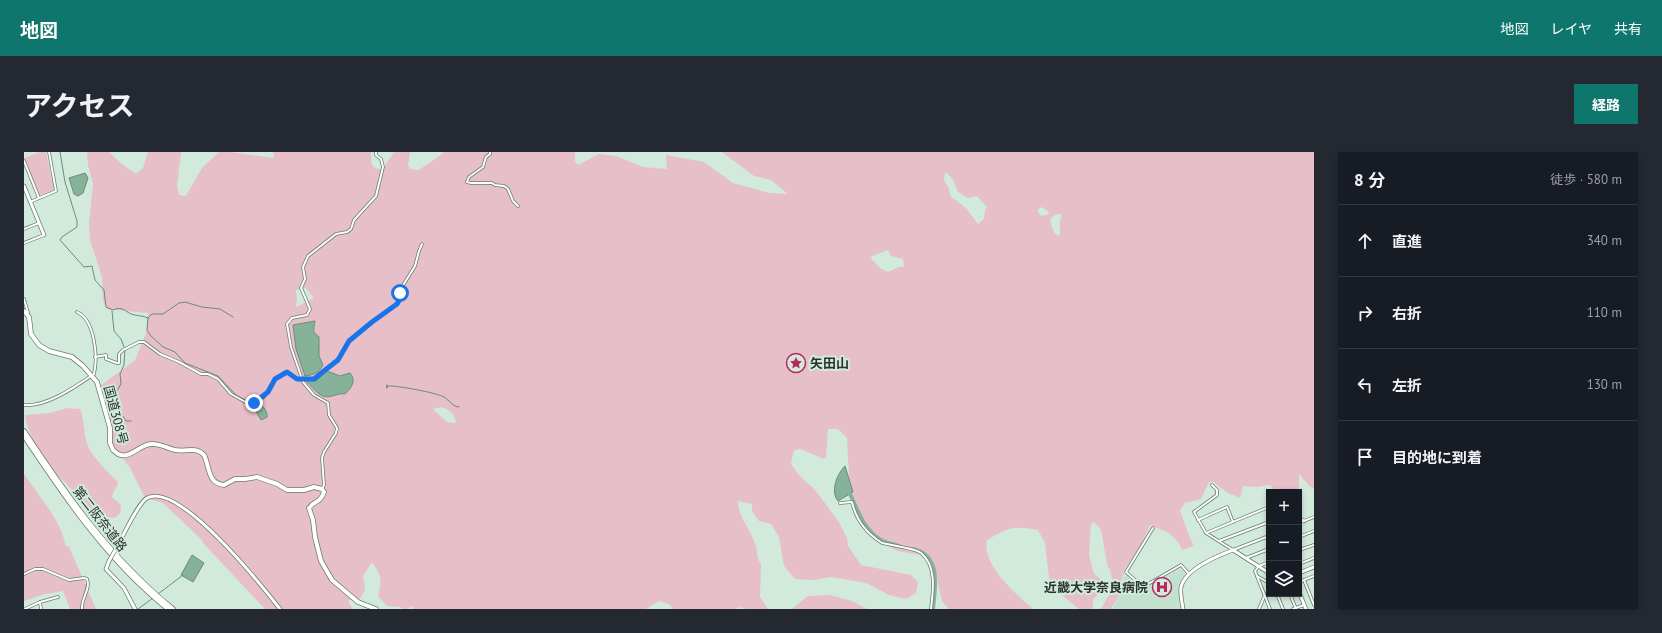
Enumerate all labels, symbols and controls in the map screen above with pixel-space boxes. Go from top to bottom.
text: 地図 [20,18,58,42]
text: 地図 [1500,20,1528,38]
text: レイヤ [1550,20,1592,38]
text: 共有 [1614,20,1642,38]
button: 経路 [1574,84,1638,124]
text: アクセス [24,87,135,124]
text: 8 分 [1354,169,1385,191]
text: 徒歩 · 580 m [1550,171,1622,188]
icon: ahead [1354,230,1376,252]
text: 直進 [1392,232,1422,251]
text: 340 m [1587,232,1622,249]
route start [391,284,409,302]
icon: right [1354,302,1376,324]
text: 右折 [1392,304,1422,323]
text: 110 m [1587,304,1622,321]
place icon: 矢田山 [785,352,807,374]
place label: 矢田山 [810,355,849,372]
icon: left [1354,374,1376,396]
text: 左折 [1392,376,1422,395]
text: 130 m [1587,376,1622,393]
street label: 国道308号 [100,384,132,446]
route end [245,394,263,412]
icon: arrive [1354,446,1376,468]
text: 目的地に到着 [1392,448,1482,467]
street label: 第二阪奈道路 [69,483,131,555]
map controls [1266,489,1302,597]
button: + [1266,489,1302,525]
button: − [1266,525,1302,561]
button: layers [1266,561,1302,597]
hospital icon: 近畿大学奈良病院 [1151,576,1173,598]
place label: 近畿大学奈良病院 [1044,579,1148,596]

